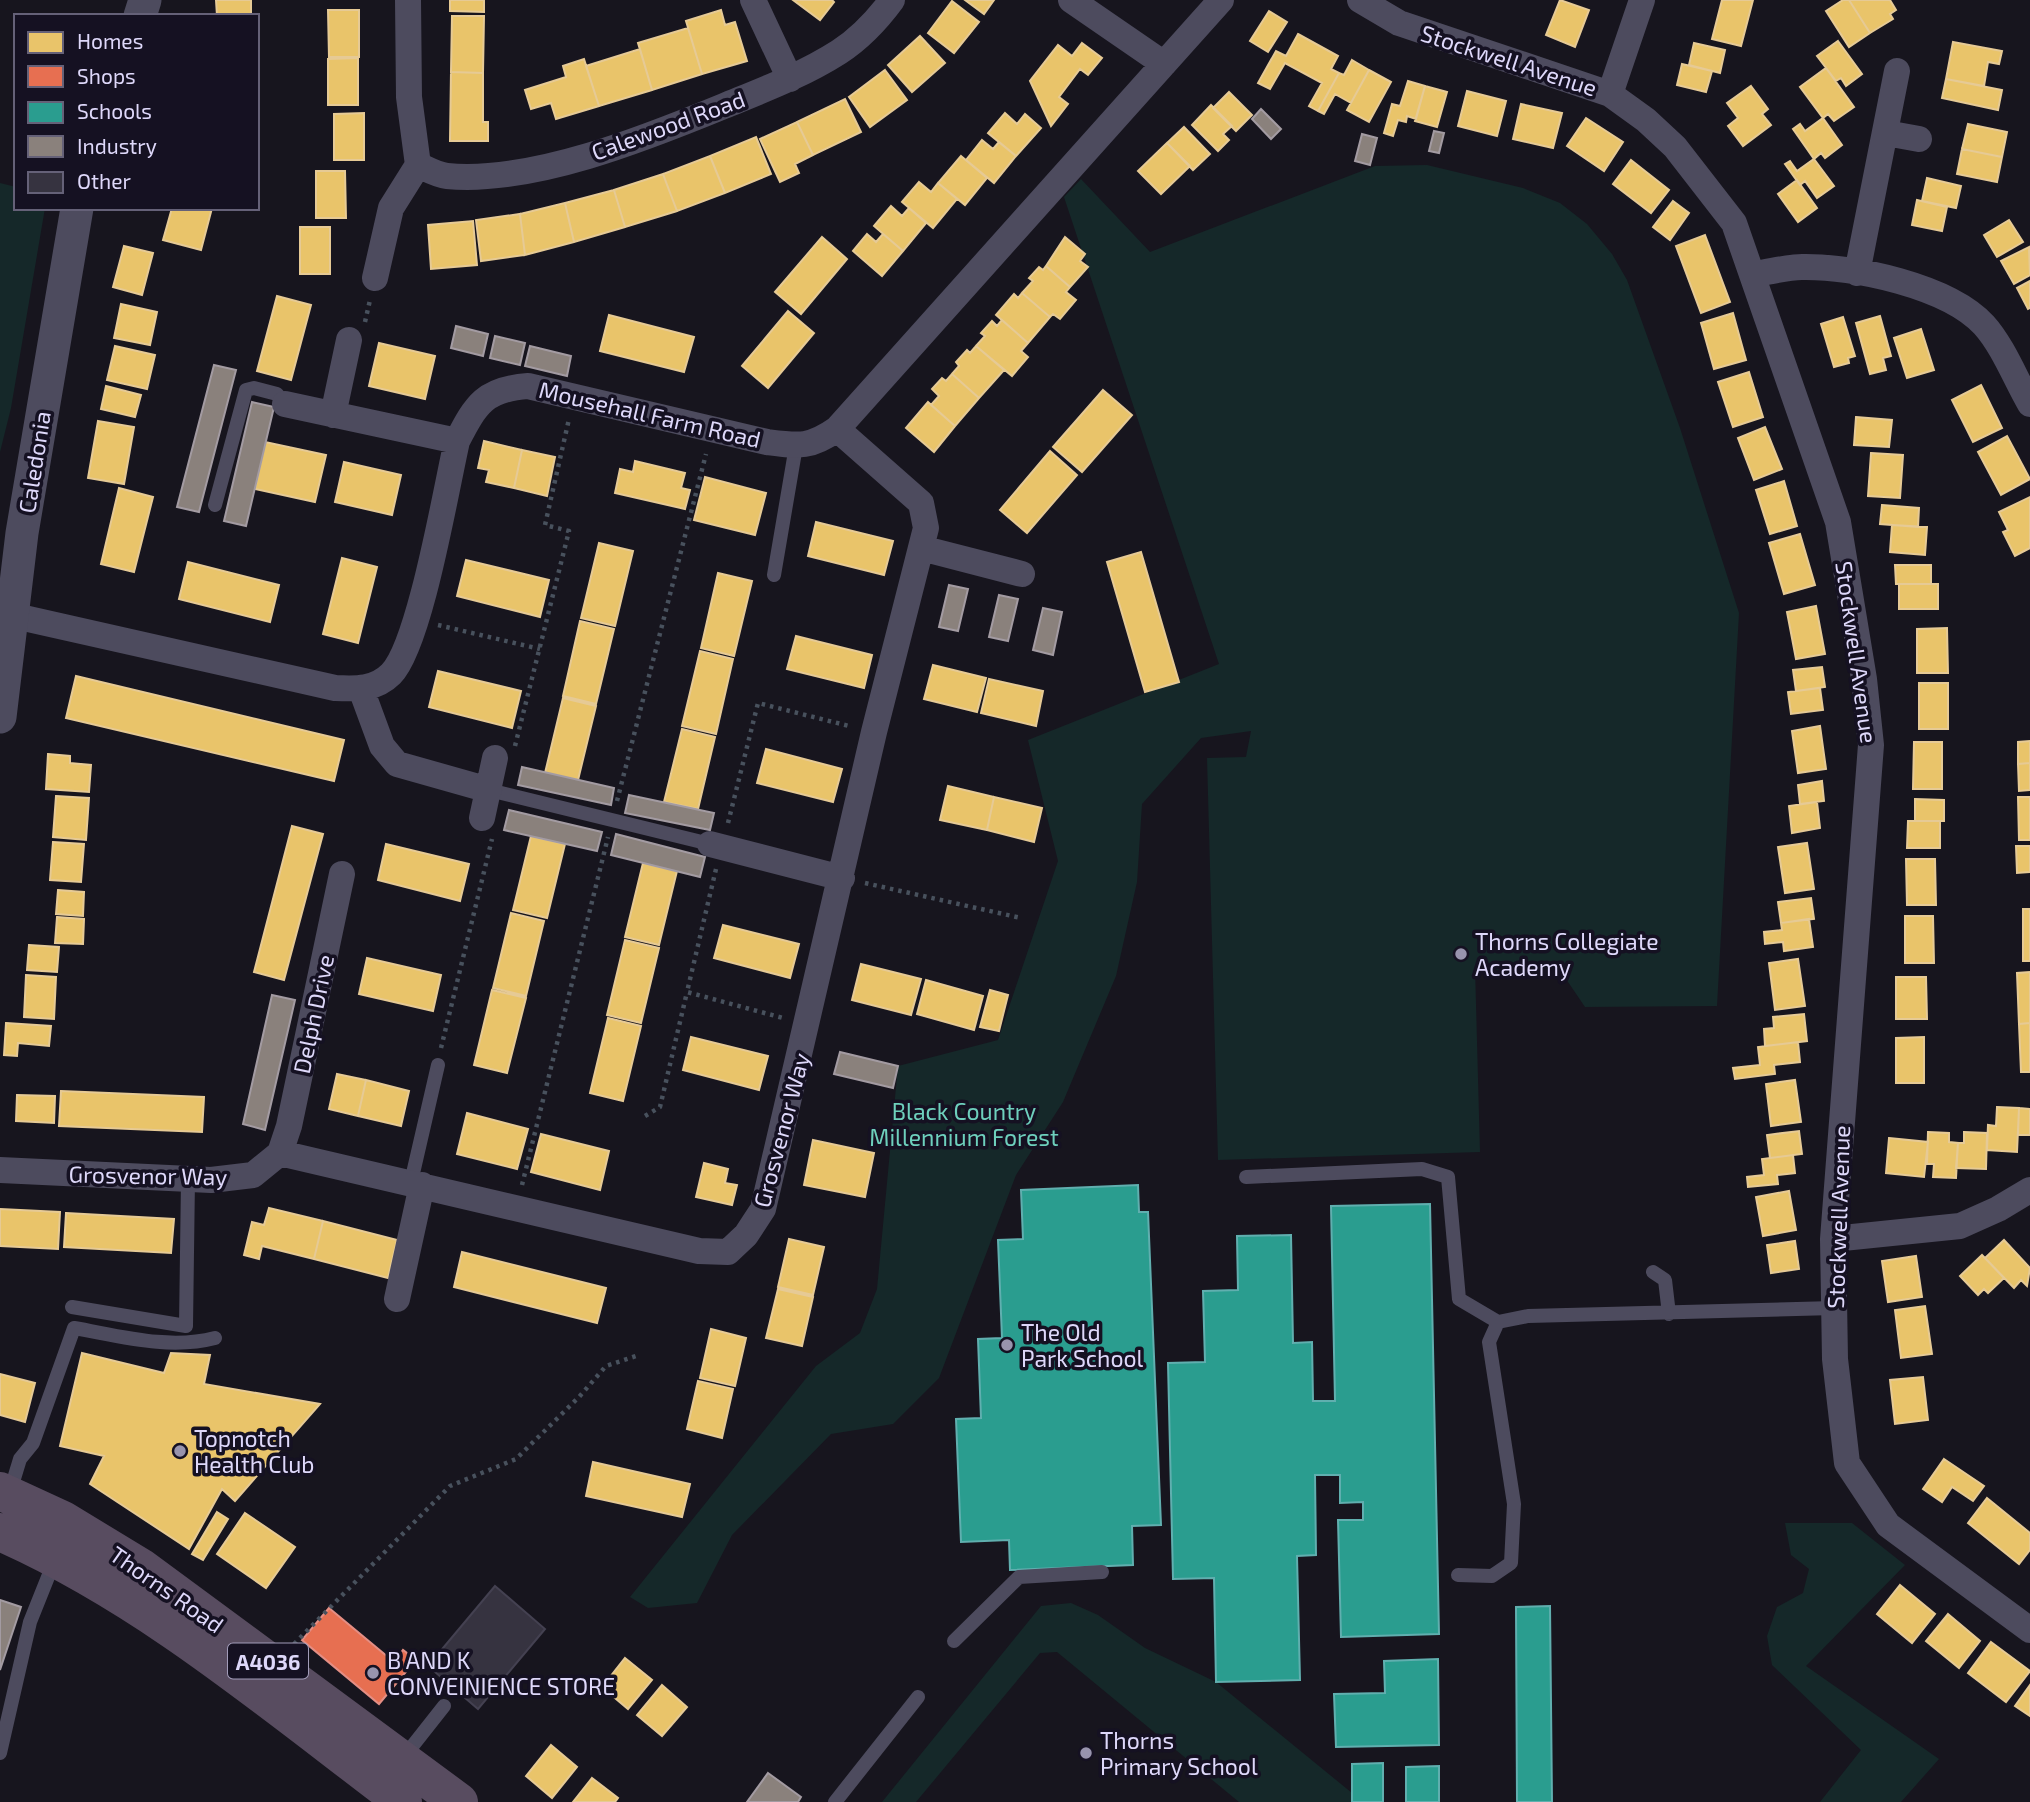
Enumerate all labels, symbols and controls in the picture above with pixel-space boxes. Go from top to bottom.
legend [14,14,259,210]
street label: Stockwell Avenue [1417,18,1601,102]
text: Homes [77,28,143,53]
text: Shops [77,63,136,88]
street label: Calewood Road [587,84,749,166]
text: Schools [77,98,152,123]
text: Industry [77,133,157,158]
text: Other [77,168,132,193]
street label: Mousehall Farm Road [536,375,764,453]
street label: Caledonia [12,409,56,515]
street label: Stockwell Avenue [1830,559,1884,745]
place label: Thorns Collegiate Academy [1475,927,1659,981]
marker: Thorns Collegiate Academy [1453,946,1469,962]
street label: Delph Drive [287,952,339,1076]
street label: Grosvenor Way [747,1050,815,1210]
park label: Black Country Millennium Forest [869,1097,1059,1151]
street label: Stockwell Avenue [1821,1125,1855,1309]
street label: Grosvenor Way [68,1160,228,1190]
place label: The Old Park School [1021,1318,1144,1372]
marker: The Old Park School [999,1337,1015,1353]
place label: Topnotch Health Club [194,1424,314,1478]
marker: Topnotch Health Club [172,1443,188,1459]
street label: Thorns Road [105,1540,229,1638]
road number: A4036 [228,1644,308,1678]
place label: B AND K CONVEINIENCE STORE [387,1646,615,1700]
marker: B AND K CONVEINIENCE STORE [365,1665,381,1681]
place label: Thorns Primary School [1100,1726,1258,1780]
marker: Thorns Primary School [1078,1745,1094,1761]

